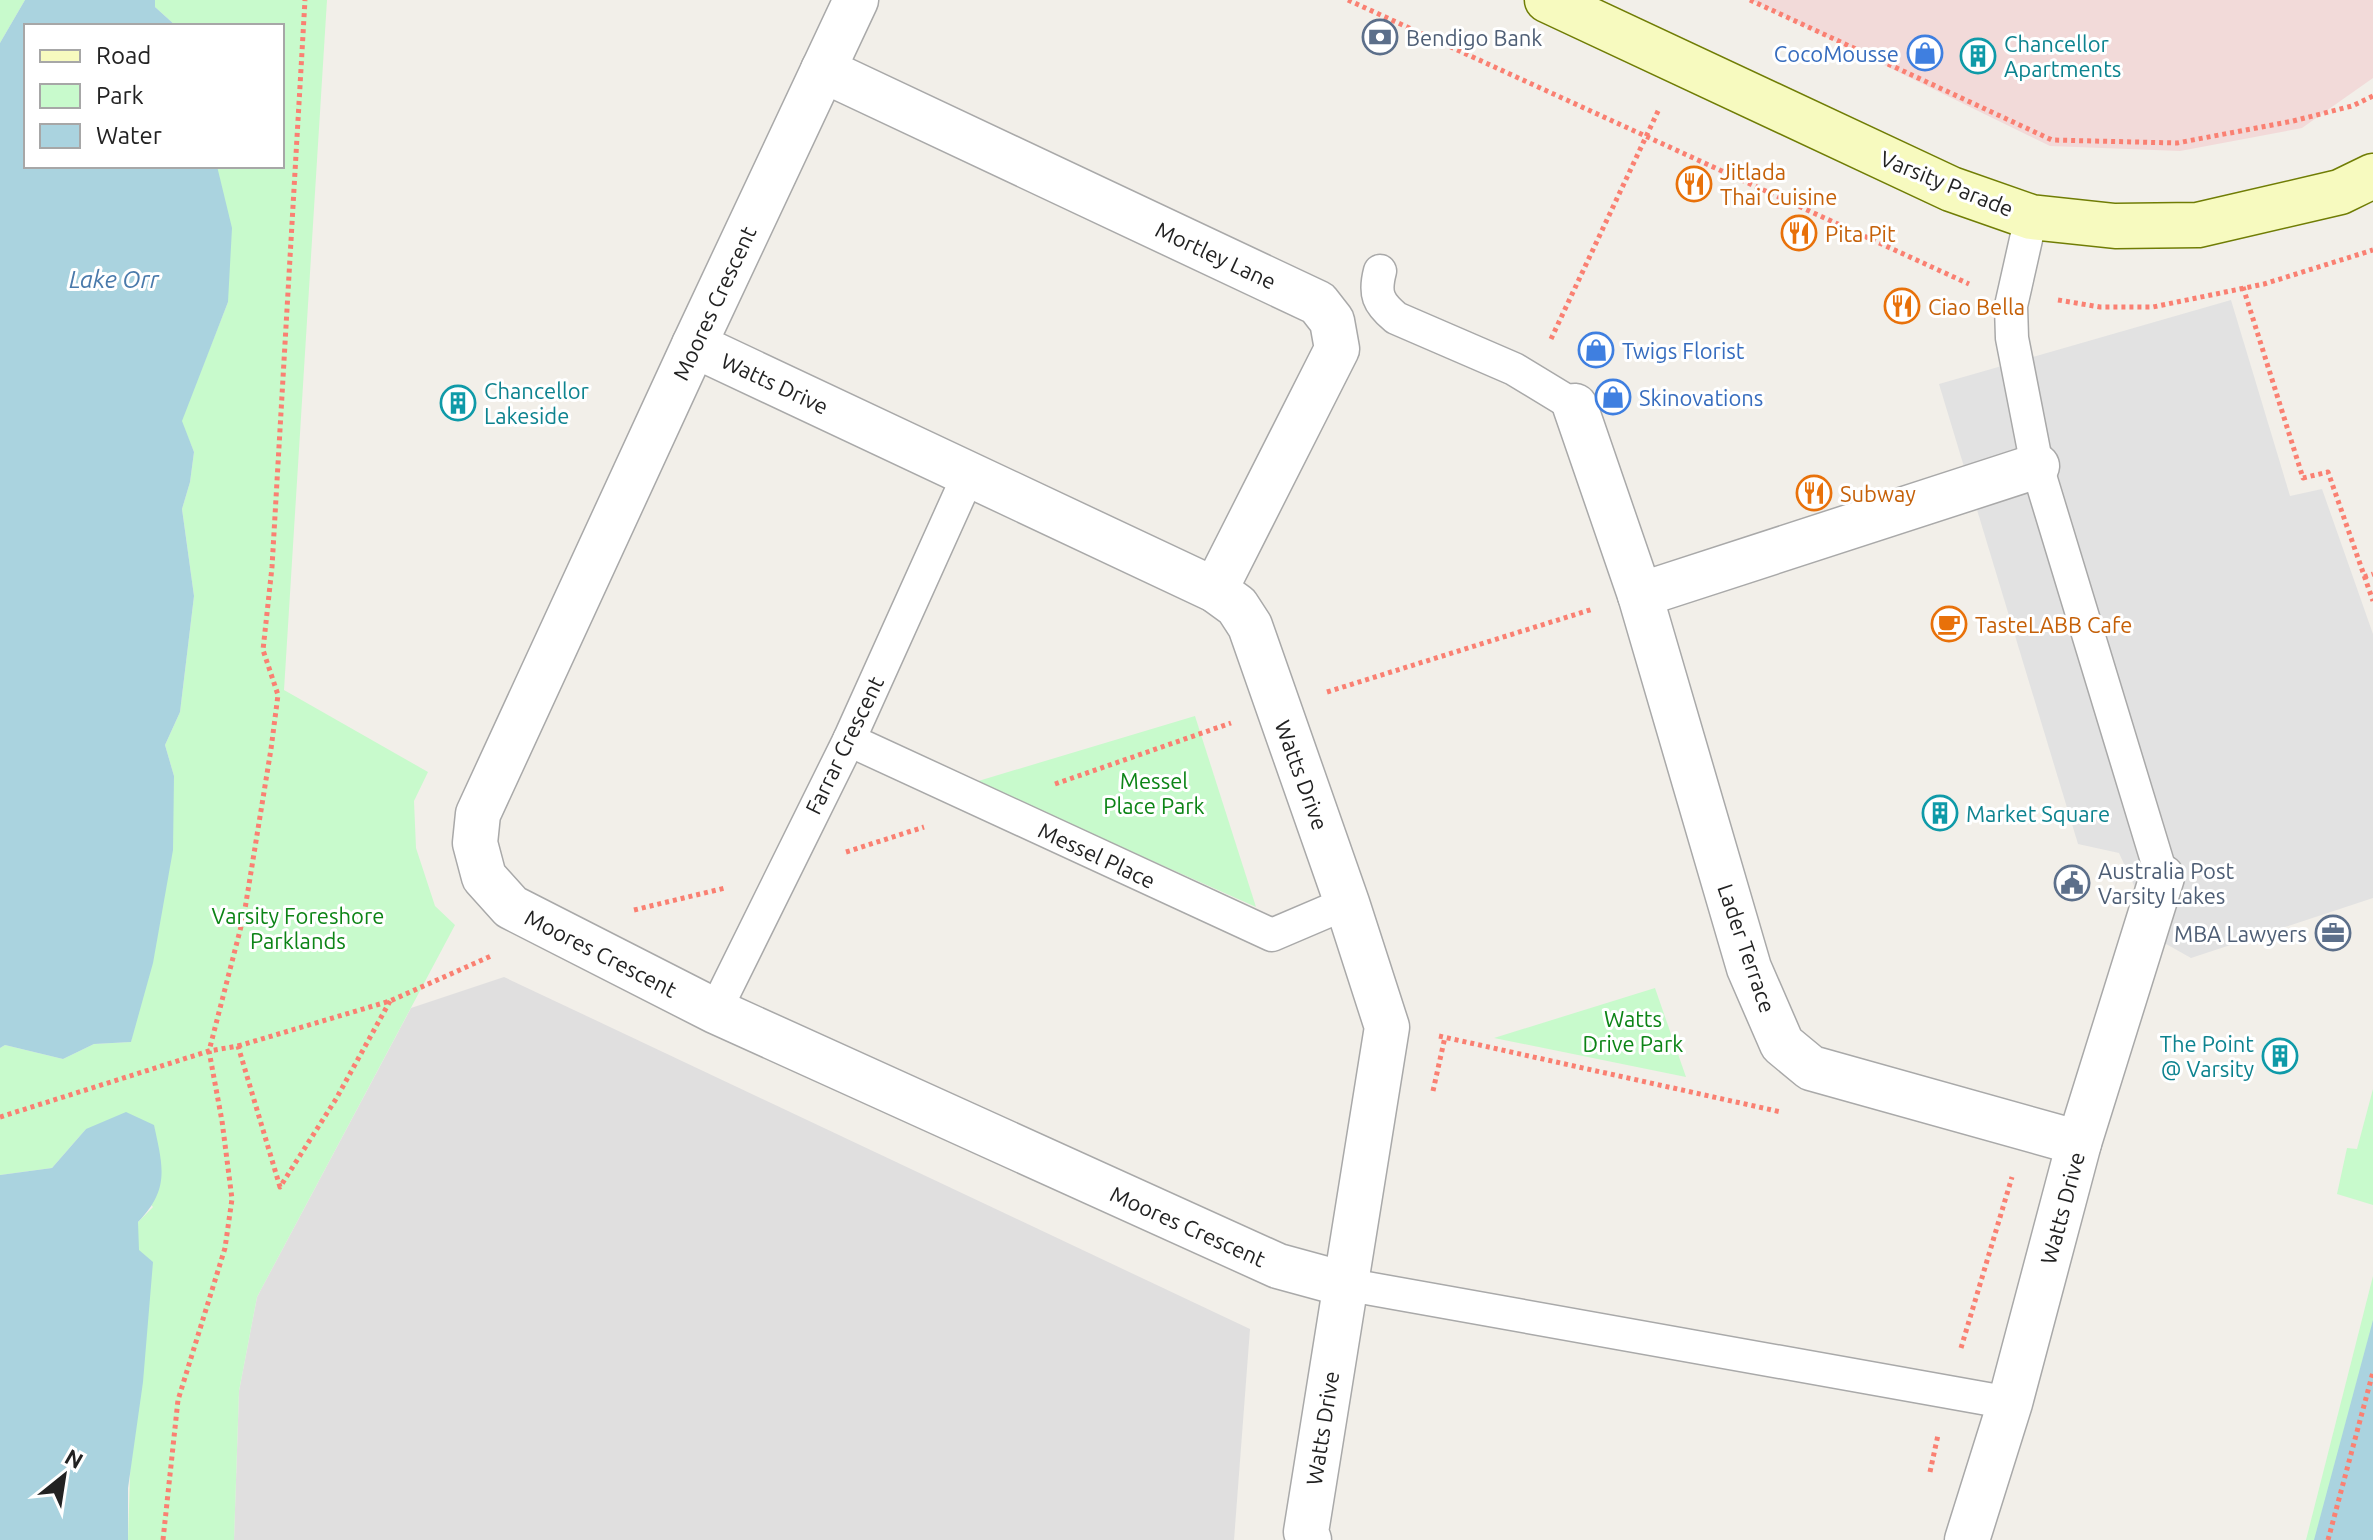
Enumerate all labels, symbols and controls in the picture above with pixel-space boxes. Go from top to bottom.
bank icon: Bendigo Bank [1361,18,1399,56]
legend [24,24,284,168]
place label: Bendigo Bank [1406,25,1542,50]
place label: Chancellor Apartments [2004,31,2121,81]
shop icon: CocoMousse [1906,34,1944,72]
building icon: Chancellor Apartments [1959,37,1997,75]
place label: CocoMousse [1774,41,1899,66]
text: Road [96,42,151,69]
text: Park [96,82,144,109]
text: Water [96,122,162,149]
street label: Varsity Parade [1877,145,2017,221]
place label: Jitlada Thai Cuisine [1720,159,1837,209]
restaurant icon: Jitlada Thai Cuisine [1675,165,1713,203]
restaurant icon: Pita Pit [1780,214,1818,252]
street label: Mortley Lane [1152,216,1280,294]
place label: Pita Pit [1825,221,1896,246]
street label: Moores Crescent [667,222,761,384]
water label: Lake Orr [69,266,160,293]
restaurant icon: Ciao Bella [1883,287,1921,325]
place label: Ciao Bella [1928,294,2025,319]
shop icon: Twigs Florist [1577,331,1615,369]
place label: Twigs Florist [1622,338,1745,363]
street label: Watts Drive [718,347,832,419]
place label: Chancellor Lakeside [484,378,590,428]
shop icon: Skinovations [1594,378,1632,416]
building icon: Chancellor Lakeside [439,384,477,422]
place label: Skinovations [1639,385,1763,410]
restaurant icon: Subway [1795,474,1833,512]
place label: Subway [1840,481,1916,506]
cafe icon: TasteLABB Cafe [1930,605,1968,643]
place label: TasteLABB Cafe [1975,612,2132,637]
street label: Farrar Crescent [800,672,888,818]
street label: Watts Drive [1271,717,1333,833]
park label: Messel Place Park [1103,768,1205,818]
building icon: Market Square [1921,794,1959,832]
place label: Market Square [1966,801,2110,826]
street label: Messel Place [1035,817,1159,893]
place label: Australia Post Varsity Lakes [2098,858,2234,908]
public building icon: Australia Post Varsity Lakes [2053,864,2091,902]
street label: Lader Terrace [1713,880,1781,1016]
park label: Varsity Foreshore Parklands [212,903,384,953]
street label: Moores Crescent [521,904,681,1002]
office icon: MBA Lawyers [2314,914,2352,952]
place label: MBA Lawyers [2174,921,2307,946]
park label: Watts Drive Park [1583,1006,1683,1056]
place label: The Point @ Varsity [2160,1031,2254,1081]
building icon: The Point @ Varsity [2261,1037,2299,1075]
street label: Watts Drive [2035,1149,2089,1267]
street label: Moores Crescent [1107,1181,1270,1272]
street label: Watts Drive [1301,1369,1343,1487]
north arrow [24,1436,104,1516]
text: N [61,1443,88,1473]

